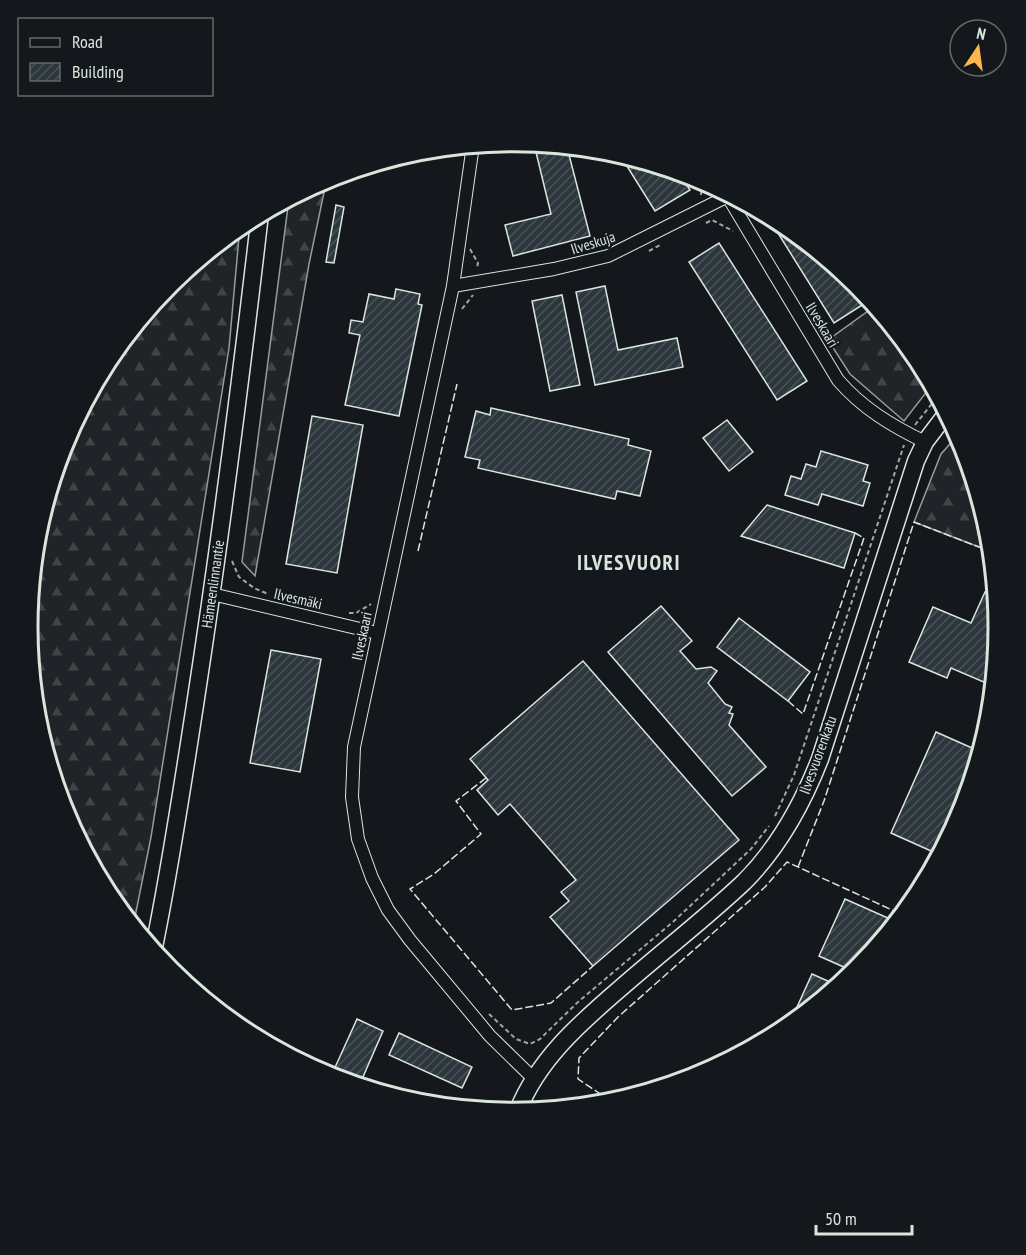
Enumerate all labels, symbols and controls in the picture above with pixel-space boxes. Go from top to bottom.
legend [18,18,213,96]
north arrow [948,18,1008,78]
text: N [975,23,988,44]
text: Road [72,30,103,53]
text: Building [72,60,124,83]
street label: Ilveskuja [568,227,617,258]
street label: Ilveskaari [802,299,843,351]
street label: Hämeenlinnantie [197,539,228,629]
district label: ILVESVUORI [577,549,681,576]
street label: Ilvesmäki [272,584,324,613]
street label: Ilveskaari [347,610,376,662]
street label: Ilvesvuorenkatu [795,713,841,797]
scale bar [816,1198,912,1236]
text: 50 m [825,1207,857,1230]

